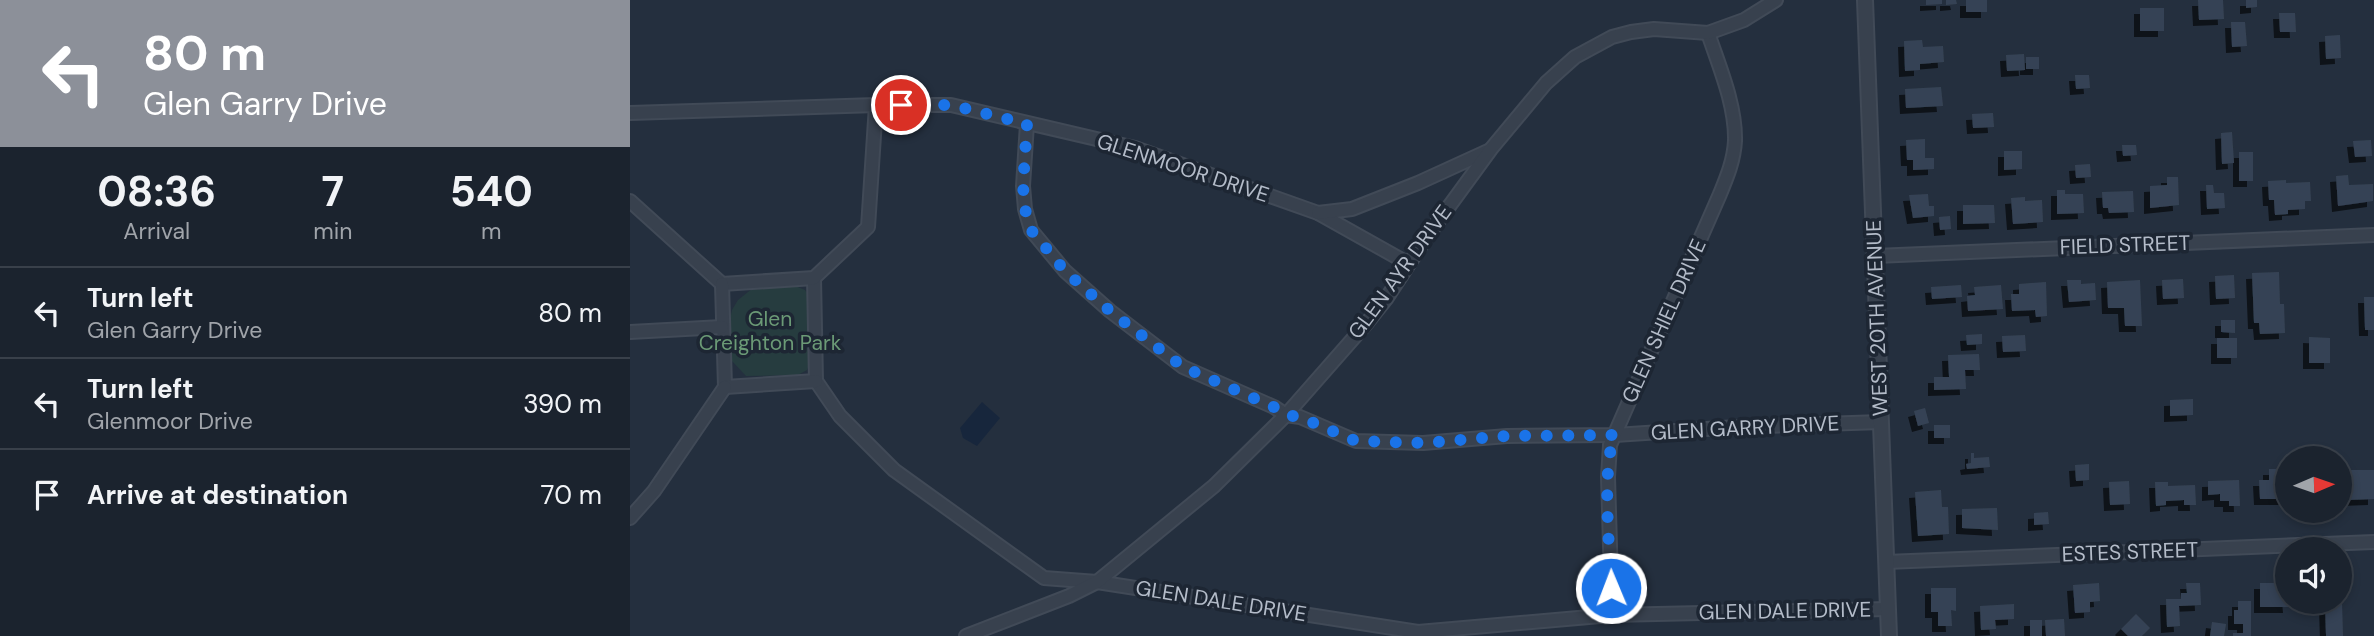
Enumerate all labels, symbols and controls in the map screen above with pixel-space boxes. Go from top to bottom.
text: 80 m [143,21,266,85]
icon: left [28,28,119,119]
pin [871,75,931,135]
text: Glen Garry Drive [143,83,387,125]
icon: arrive [882,86,920,124]
street label: GLENMOOR DRIVE [1093,127,1273,209]
text: 08:36 [97,164,216,219]
text: 7 [322,164,344,219]
text: 540 [450,164,533,219]
street label: GLEN AYR DRIVE [1342,199,1458,345]
text: Arrival [123,216,190,246]
text: min [313,216,353,246]
text: m [481,216,502,246]
street label: WEST 20TH AVENUE [1860,219,1894,417]
street label: FIELD STREET [2059,229,2191,261]
street label: GLEN SHIEL DRIVE [1615,235,1713,407]
text: Turn left [87,281,194,315]
icon: left [28,294,66,332]
text: 80 m [538,296,602,330]
park label: Glen Creighton Park [699,305,842,357]
text: Glen Garry Drive [87,315,262,345]
text: Turn left [87,372,194,406]
icon: left [28,385,66,423]
text: 390 m [523,387,602,421]
text: Glenmoor Drive [87,406,253,436]
street label: GLEN GARRY DRIVE [1650,409,1840,447]
north arrow [2275,446,2352,523]
map controls [2275,446,2352,614]
icon: arrive [28,476,66,514]
text: Arrive at destination [87,478,348,512]
text: 70 m [541,478,602,512]
street label: ESTES STREET [2061,536,2199,568]
button: sound [2275,537,2352,614]
position arrow [1574,551,1648,625]
street label: GLEN DALE DRIVE [1134,574,1308,628]
street label: GLEN DALE DRIVE [1698,595,1872,627]

